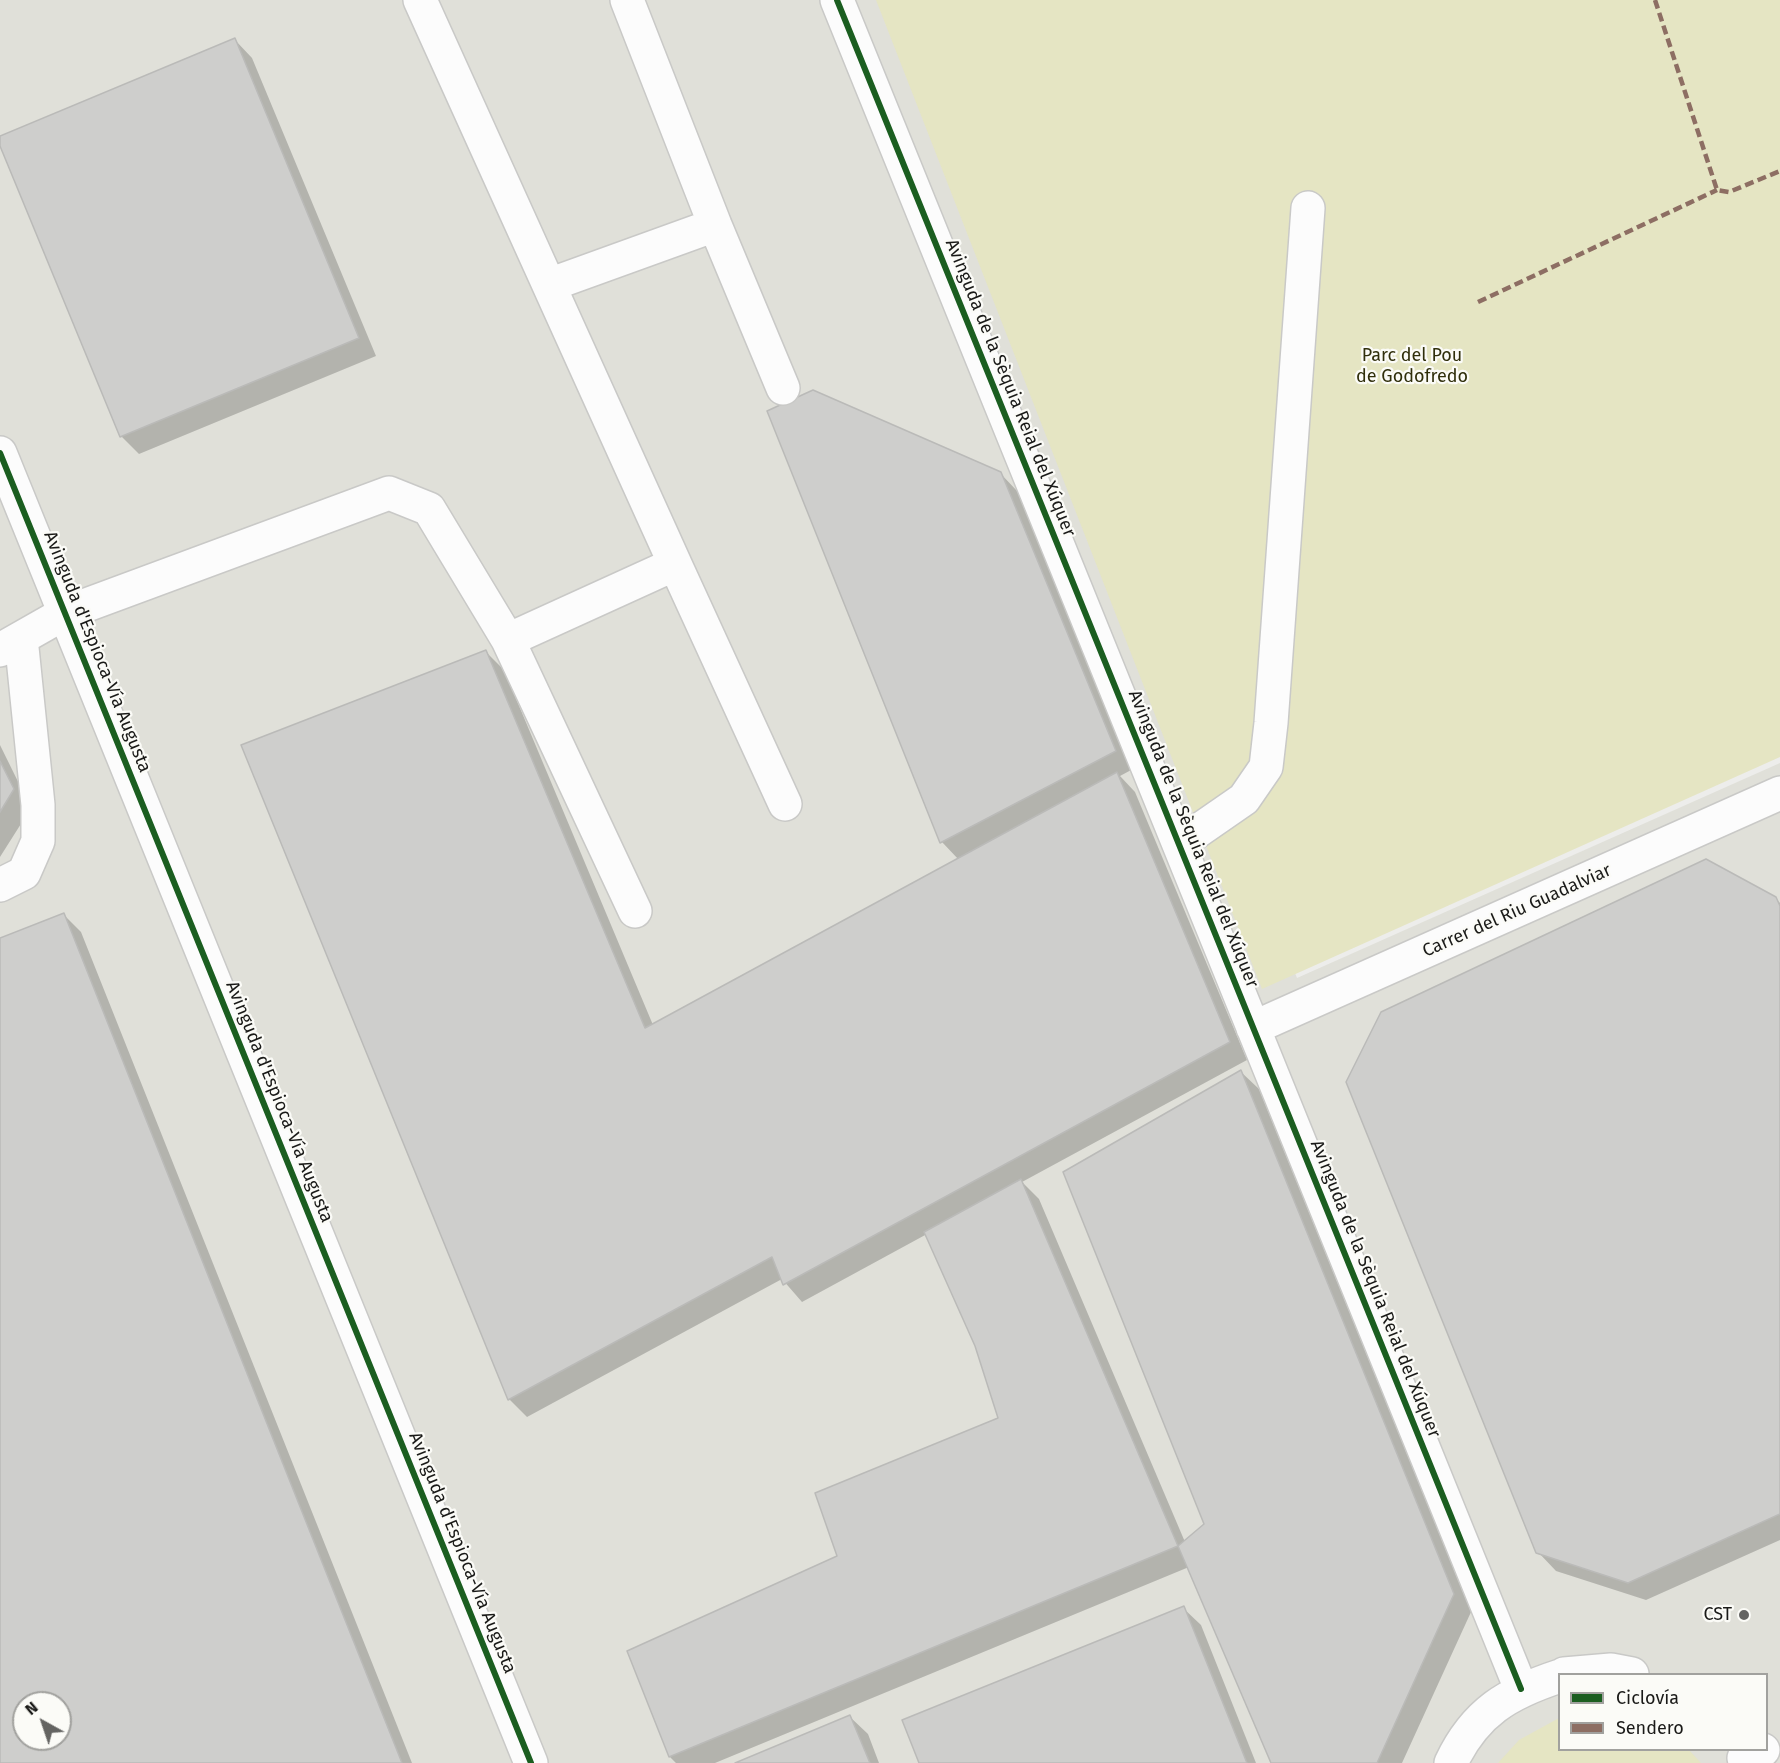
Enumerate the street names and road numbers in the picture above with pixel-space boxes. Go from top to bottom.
street label: Avinguda de la Sèquia Reial del Xúquer [940,236,1080,540]
street label: Avinguda d'Espioca-Vía Augusta [39,528,155,776]
street label: Avinguda de la Sèquia Reial del Xúquer [1123,687,1263,991]
street label: Carrer del Riu Guadalviar [1419,860,1615,962]
street label: Avinguda d'Espioca-Vía Augusta [221,978,337,1226]
street label: Avinguda de la Sèquia Reial del Xúquer [1305,1137,1445,1441]
street label: Avinguda d'Espioca-Vía Augusta [404,1429,520,1677]

